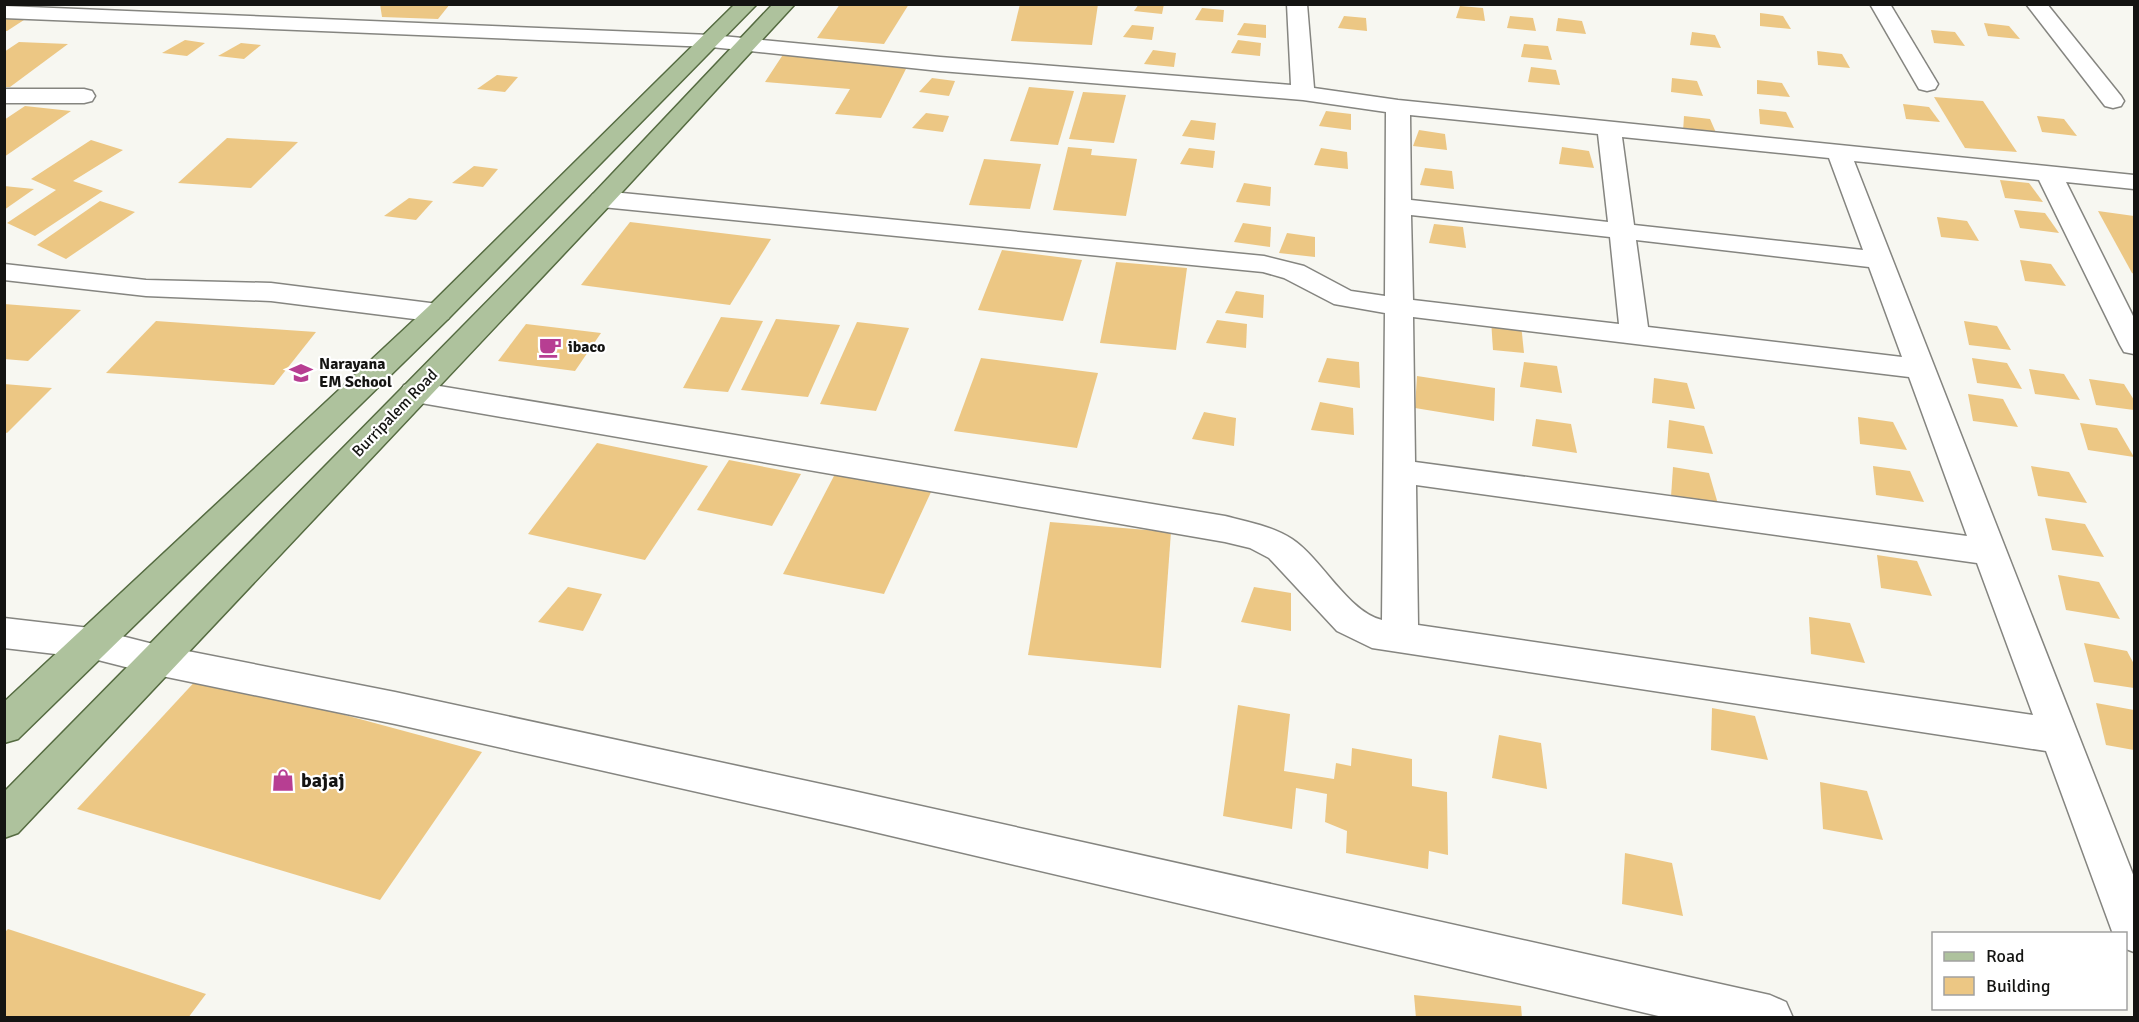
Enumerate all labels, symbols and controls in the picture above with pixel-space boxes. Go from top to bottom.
cafe icon: ibaco [537,334,563,360]
place label: ibaco [568,337,605,357]
place label: Narayana EM School [319,354,392,392]
school or university icon: Narayana EM School [288,360,314,386]
street label: Burripalem Road [348,365,442,461]
shop icon: bajaj [270,767,296,793]
place label: bajaj [301,768,345,793]
legend [1932,932,2127,1010]
text: Road [1986,945,2025,967]
text: Building [1986,975,2050,997]

